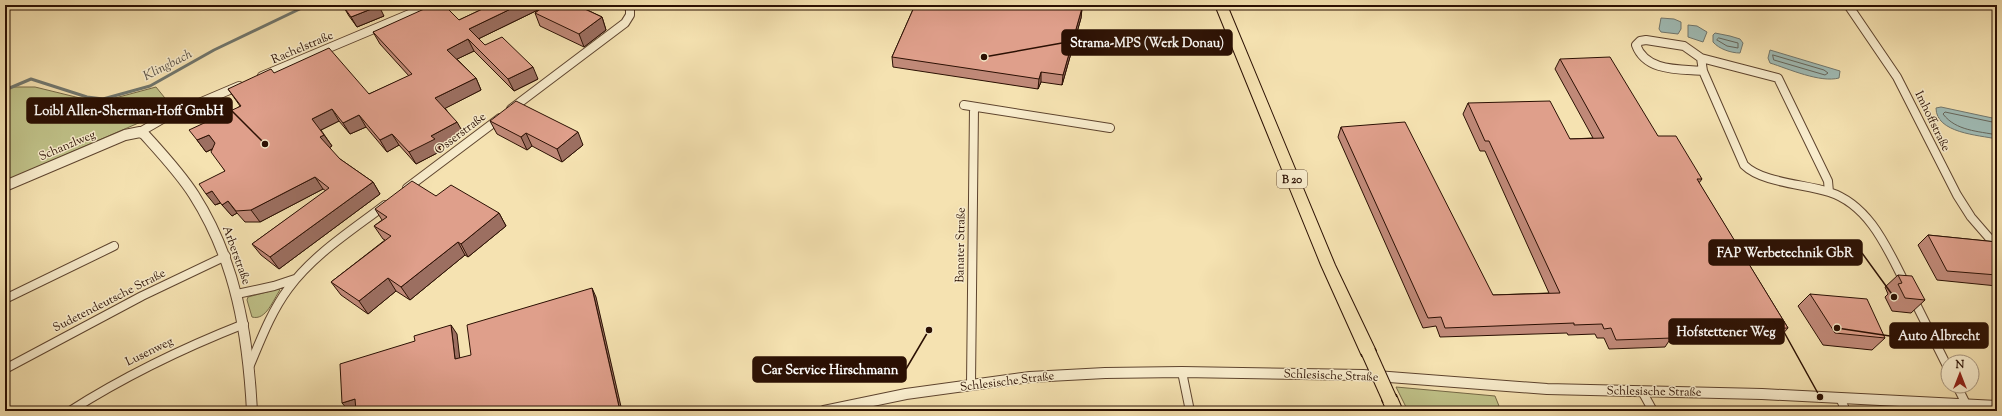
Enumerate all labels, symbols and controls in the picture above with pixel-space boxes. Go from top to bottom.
street label: Rachelstraße [269,27,337,69]
callout: Strama-MPS (Werk Donau) [1062,30,1232,55]
text: Strama-MPS (Werk Donau) [1070,35,1224,53]
water label: Klingbach [140,45,196,86]
street label: Imhoffstraße [1910,88,1955,155]
callout: Loibl Allen-Sherman-Hoff GmbH [27,98,232,123]
text: Loibl Allen-Sherman-Hoff GmbH [34,103,224,121]
street label: Osserstraße [431,108,491,159]
street label: Schanzlweg [36,126,99,166]
road number: B 20 [1277,170,1307,188]
street label: Banater Straße [951,207,971,283]
street label: Arberstraße [217,223,255,288]
callout: FAP Werbetechnik GbR [1709,240,1862,265]
text: FAP Werbetechnik GbR [1717,245,1854,263]
street label: Sudetendeutsche Straße [50,264,169,337]
callout: Hofstettener Weg [1669,319,1784,344]
callout: Auto Albrecht [1890,323,1988,348]
text: Hofstettener Weg [1676,324,1776,342]
text: Auto Albrecht [1898,328,1981,346]
street label: Lusenweg [122,333,177,371]
north arrow [1940,354,1980,394]
callout: Car Service Hirschmann [753,357,906,382]
text: N [1955,357,1965,373]
text: Car Service Hirschmann [761,362,899,380]
street label: Schlesische Straße [1283,365,1379,387]
street label: Schlesische Straße [959,367,1056,397]
street label: Schlesische Straße [1606,382,1702,402]

